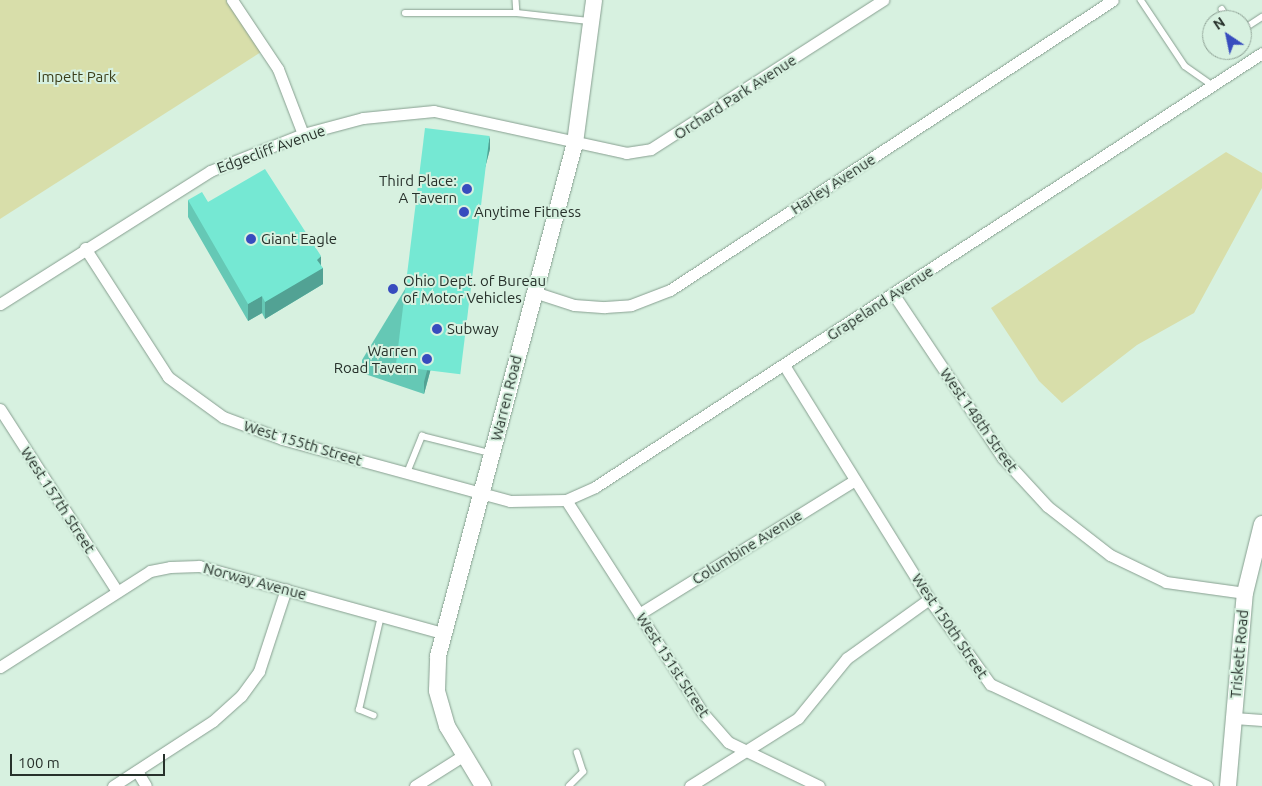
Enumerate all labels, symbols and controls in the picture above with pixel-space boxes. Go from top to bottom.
north arrow [1202,10,1252,60]
text: N [1210,14,1228,33]
street label: Orchard Park Avenue [670,51,800,143]
park label: Impett Park [38,68,116,86]
street label: Edgecliff Avenue [214,121,328,177]
street label: Harley Avenue [787,150,879,218]
place label: Third Place: A Tavern [379,171,457,206]
marker: Third Place: A Tavern [461,183,473,195]
place label: Anytime Fitness [474,203,581,221]
marker: Anytime Fitness [458,206,470,218]
place label: Giant Eagle [261,230,337,248]
marker: Giant Eagle [245,233,257,245]
street label: Grapeland Avenue [823,262,937,344]
place label: Ohio Dept. of Bureau of Motor Vehicles [403,271,546,306]
marker: Ohio Dept. of Bureau of Motor Vehicles [387,283,399,295]
place label: Subway [447,320,499,338]
marker: Subway [431,323,443,335]
place label: Warren Road Tavern [334,341,417,376]
marker: Warren Road Tavern [421,353,433,365]
street label: Warren Road [487,353,525,443]
street label: West 148th Street [936,364,1022,476]
street label: West 155th Street [242,416,364,470]
street label: West 157th Street [17,444,99,556]
street label: Columbine Avenue [689,506,805,588]
street label: Norway Avenue [201,559,309,603]
street label: West 150th Street [908,570,992,682]
street label: West 151st Street [633,609,713,721]
street label: Triskett Road [1226,609,1252,699]
scale bar [12,744,168,776]
text: 100 m [18,754,60,771]

